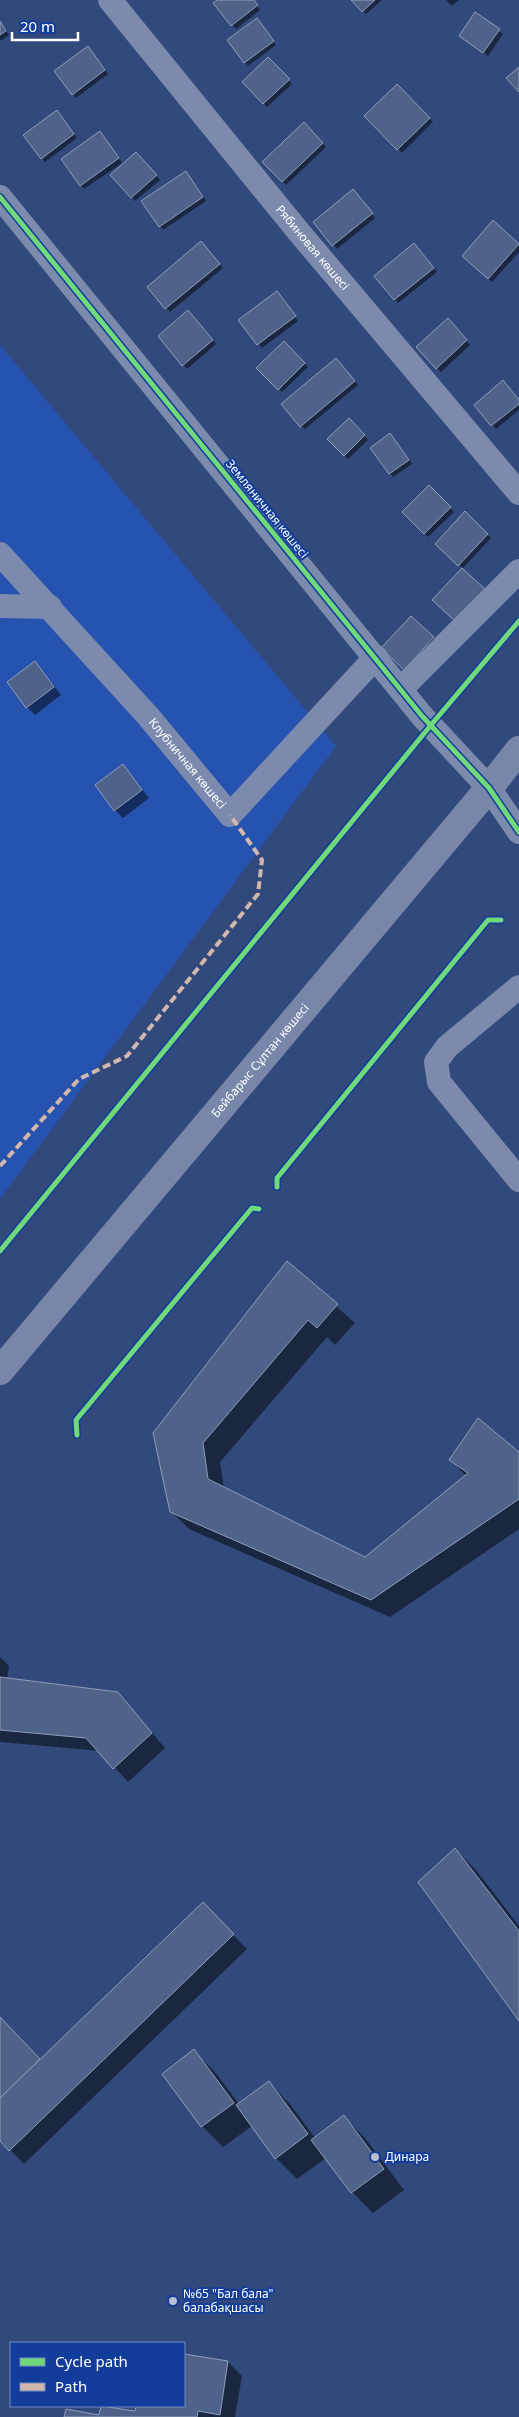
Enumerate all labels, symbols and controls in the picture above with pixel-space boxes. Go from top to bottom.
scale bar [12,10,79,42]
text: 20 m [20,16,55,36]
street label: Рябиновая көшесі [272,201,354,294]
street label: Земляничная көшесі [222,456,313,562]
street label: Клубничная көшесі [145,714,230,812]
street label: Бейбарыс Сұлтан көшесі [207,1000,313,1121]
place label: Динара [385,2148,429,2165]
marker: Динара [369,2151,381,2163]
place label: №65 "Бал бала" балабақшасы [183,2285,274,2316]
marker: №65 "Бал бала" балабақшасы [167,2295,179,2307]
legend [10,2342,185,2407]
text: Cycle path [55,2351,128,2371]
text: Path [55,2376,87,2396]

